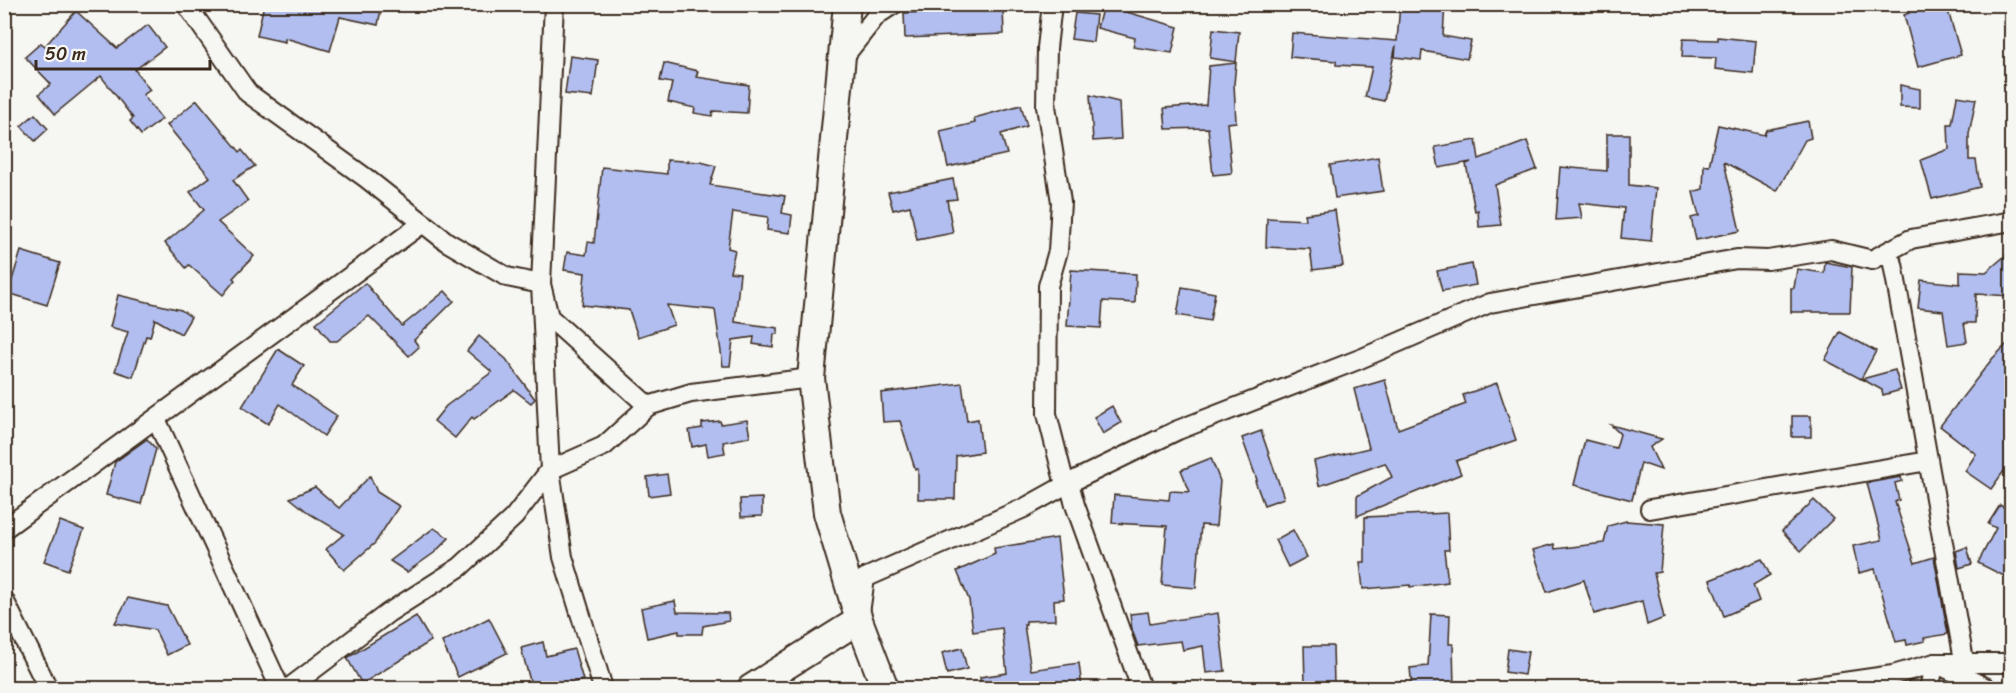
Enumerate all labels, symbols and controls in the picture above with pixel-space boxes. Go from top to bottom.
scale bar [36,33,210,71]
text: 50 m [45,38,86,70]

